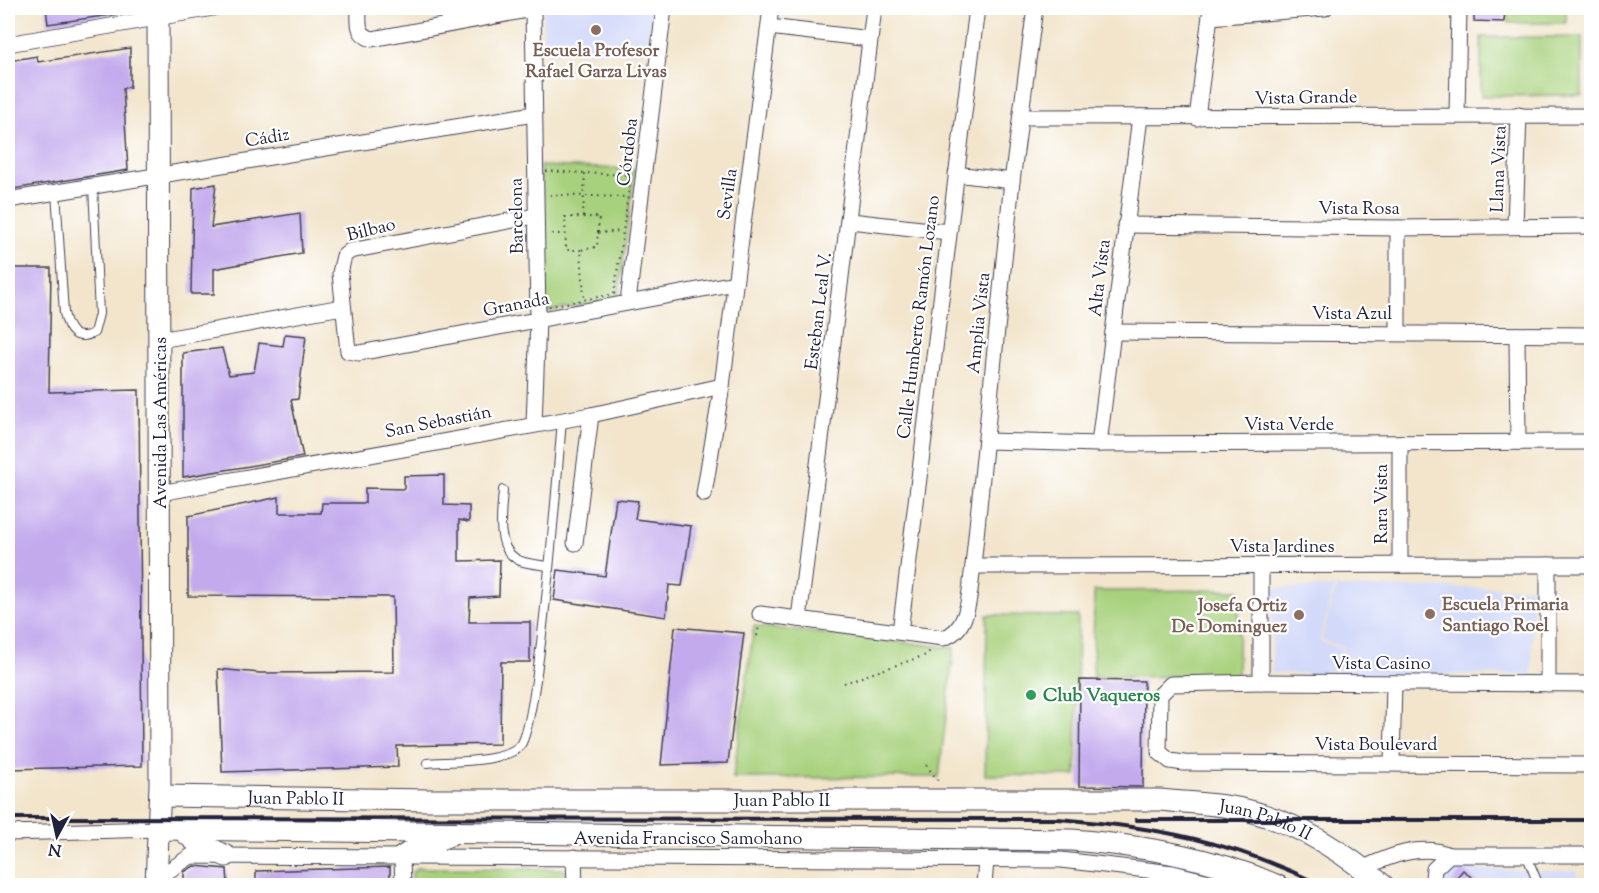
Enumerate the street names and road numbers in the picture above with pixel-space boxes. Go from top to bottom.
street label: Vista Grande [1255,85,1358,113]
street label: Córdoba [612,117,646,188]
street label: Cádiz [243,123,291,155]
street label: Llana Vista [1485,125,1515,213]
street label: Sevilla [713,167,745,222]
street label: Barcelona [504,178,532,254]
street label: Calle Humberto Ramón Lozano [892,194,948,440]
street label: Vista Rosa [1318,197,1400,223]
street label: Bilbao [344,212,399,250]
street label: Alta Vista [1083,238,1119,318]
street label: Esteban Leal V. [800,251,840,371]
street label: Amplia Vista [962,271,998,375]
street label: Granada [481,287,552,325]
street label: Vista Azul [1312,302,1392,328]
street label: Avenida Las Américas [149,337,175,509]
street label: San Sebastián [383,400,494,446]
street label: Vista Verde [1244,413,1334,439]
street label: Rara Vista [1370,464,1396,544]
street label: Vista Jardines [1229,535,1335,561]
street label: Vista Casino [1332,652,1431,678]
street label: Vista Boulevard [1315,733,1437,759]
street label: Juan Pablo II [246,786,345,814]
street label: Juan Pablo II [733,789,830,815]
street label: Juan Pablo II [1216,794,1316,848]
street label: Avenida Francisco Samohano [574,827,803,853]

